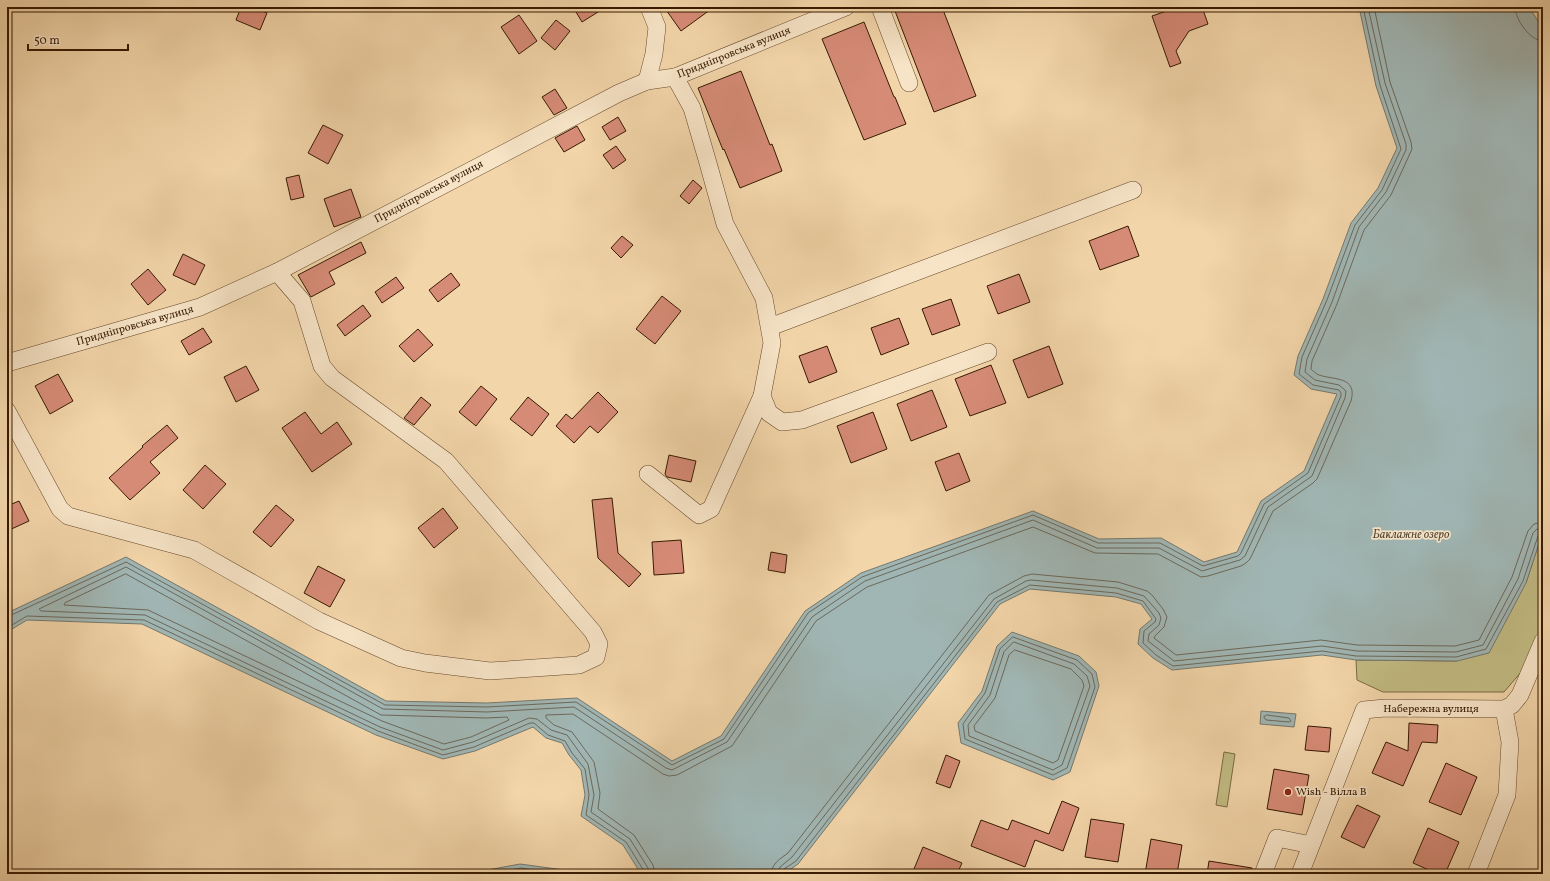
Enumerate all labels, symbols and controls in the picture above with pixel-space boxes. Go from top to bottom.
street label: Придніпровська вулиця [675,23,793,83]
scale bar [28,26,128,52]
text: 50 m [34,33,60,49]
street label: Придніпровська вулиця [372,157,486,227]
street label: Придніпровська вулиця [75,302,196,350]
water label: Баклажне озеро [1373,527,1450,543]
street label: Набережна вулиця [1383,702,1479,717]
place label: Wish - Вілла B [1296,785,1367,800]
marker: Wish - Вілла B [1283,787,1293,797]

